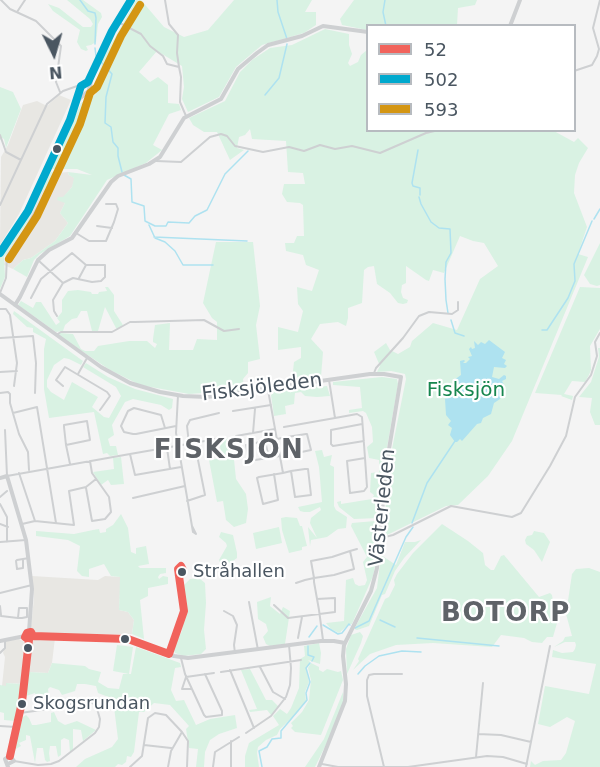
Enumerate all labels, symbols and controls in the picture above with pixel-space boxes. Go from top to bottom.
north arrow [24,24,84,84]
legend [366,24,576,132]
text: 52 [424,39,447,60]
text: N [48,62,63,82]
text: 502 [424,69,458,90]
text: 593 [424,99,458,120]
unlabelled marker [51,143,63,155]
street label: Fisksjöleden [200,369,324,407]
park label: Fisksjön [427,379,505,403]
district label: FISKSJÖN [154,435,304,467]
street label: Västerleden [365,448,401,568]
place label: Stråhallen [193,561,285,583]
marker: Stråhallen [176,566,188,578]
district label: BOTORP [441,598,571,630]
unlabelled marker [119,633,131,645]
unlabelled marker [22,642,34,654]
place label: Skogsrundan [33,693,150,715]
marker: Skogsrundan [16,698,28,710]

